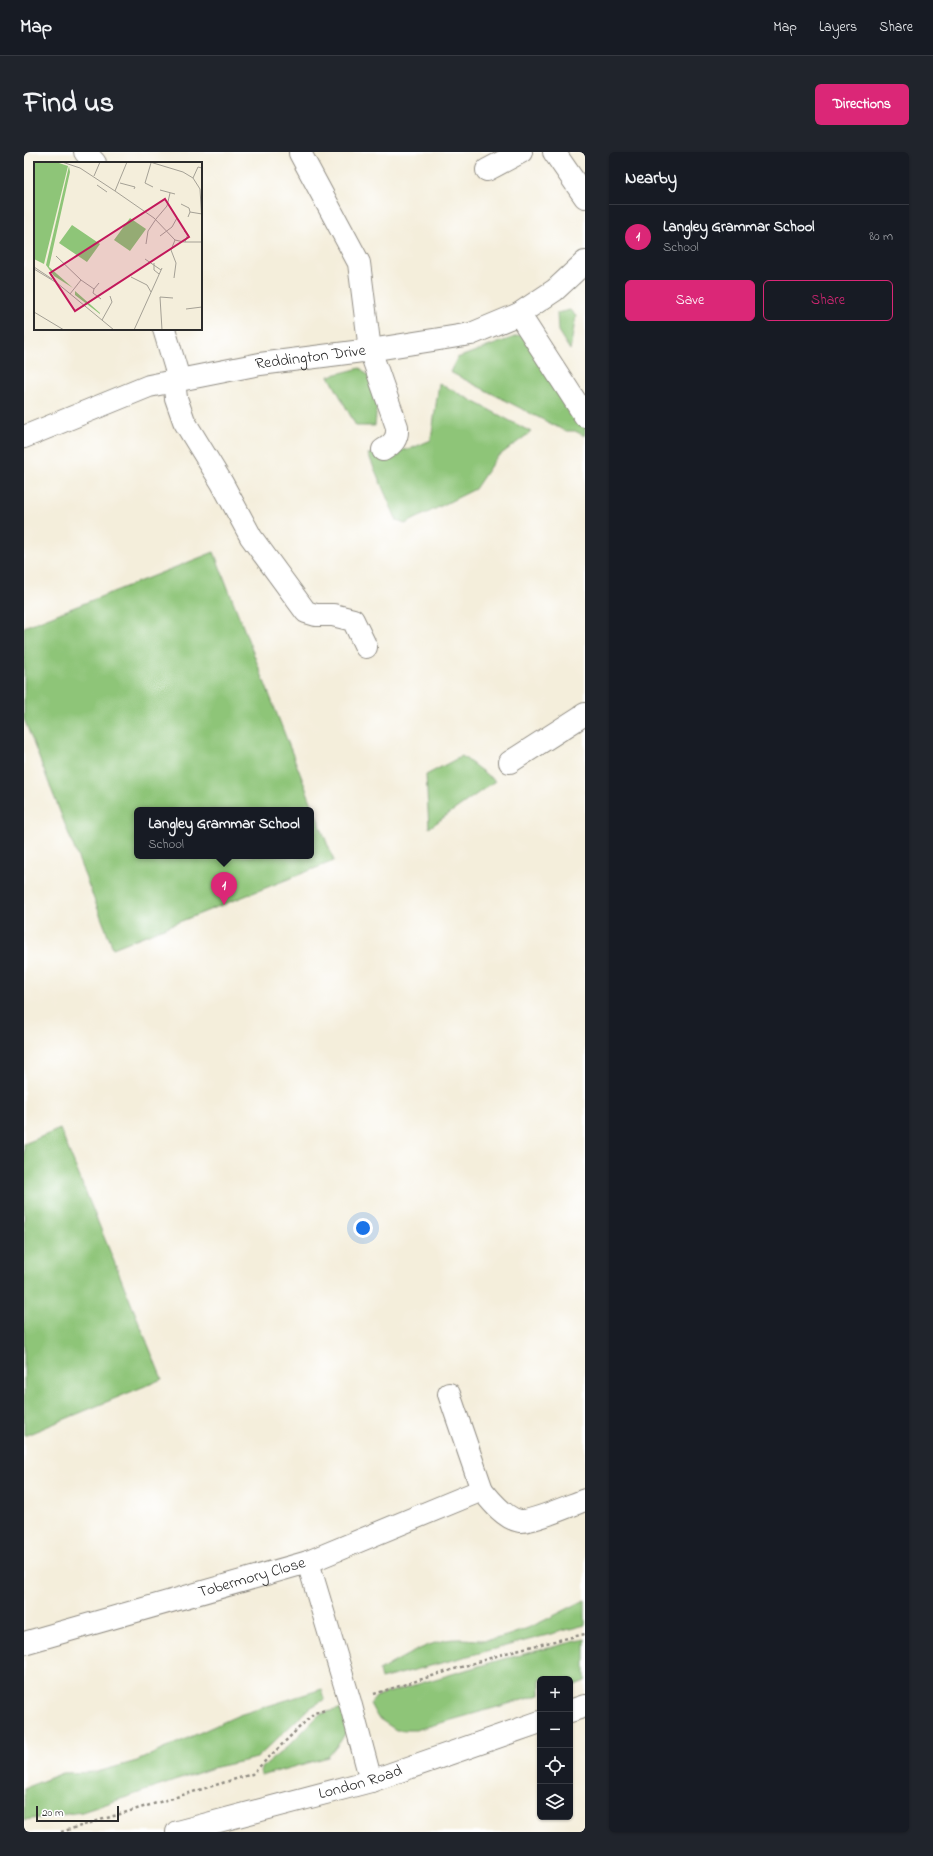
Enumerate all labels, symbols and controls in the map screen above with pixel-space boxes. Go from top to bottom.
text: Map [20,14,52,41]
text: Map [773,17,797,38]
text: Layers [819,17,857,38]
text: Share [879,17,913,38]
text: Find us [24,84,114,125]
button: Directions [815,84,909,125]
inset map [34,162,202,330]
text: Nearby [625,166,677,191]
text: Langley Grammar School [663,216,815,238]
text: 1 [636,227,640,246]
text: 80 m [869,227,893,246]
text: School [663,238,699,257]
button: Save [625,280,755,321]
button: Share [763,280,893,321]
street label: Reddington Drive [253,339,368,377]
popup [134,807,314,859]
text: Langley Grammar School [148,813,300,835]
text: School [148,835,184,854]
pin: 1 [211,872,237,905]
your location [353,1218,373,1238]
street label: Tobermory Close [195,1551,309,1605]
map controls [537,1676,573,1820]
button: + [537,1676,573,1712]
button: − [537,1712,573,1748]
button: locate [537,1748,573,1784]
street label: London Road [316,1759,406,1806]
button: layers [537,1784,573,1820]
scale bar [36,1804,119,1823]
text: 20 m [42,1805,64,1821]

